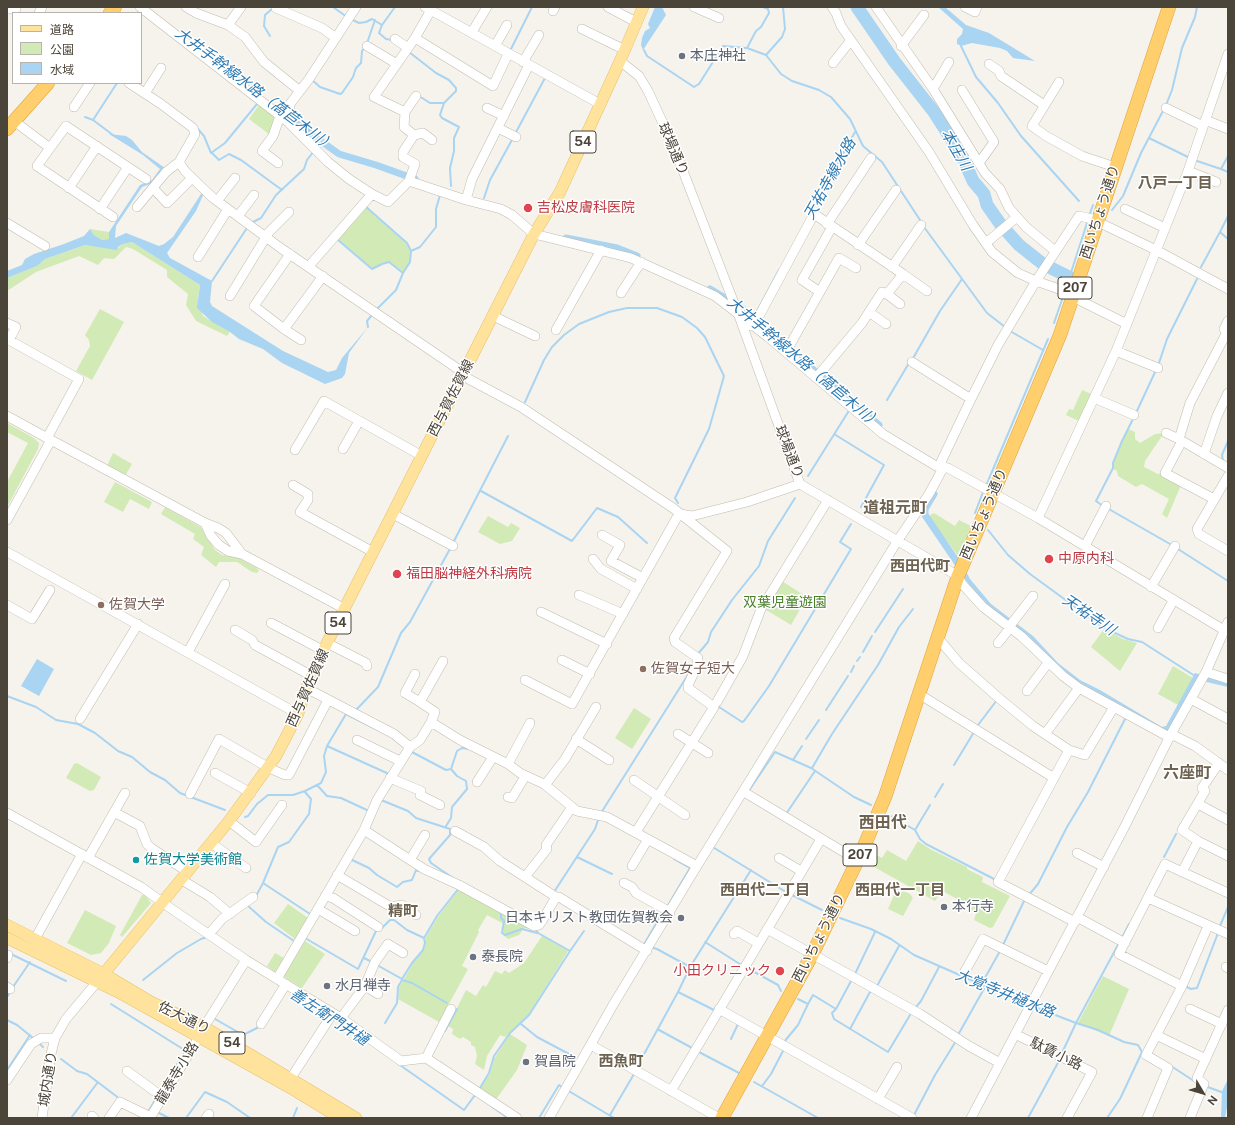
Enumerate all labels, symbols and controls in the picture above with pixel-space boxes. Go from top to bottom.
legend [12,12,142,84]
text: 道路 [50,23,74,37]
water label: 大井手幹線水路（萵苣木川） [172,24,338,156]
text: 公園 [50,43,74,57]
place label: 本庄神社 [690,48,746,64]
marker: 本庄神社 [677,51,687,61]
text: 水域 [50,63,74,77]
street label: 球場通り [654,120,692,178]
water label: 本庄川 [937,126,975,174]
road number: 54 [570,131,596,153]
water label: 天祐寺線水路 [800,135,860,223]
street label: 西いちょう通り [1077,163,1123,261]
district label: 八戸一丁目 [1138,174,1212,192]
place label: 吉松皮膚科医院 [537,200,635,216]
marker: 吉松皮膚科医院 [522,202,534,214]
road number: 207 [1058,277,1092,299]
water label: 大井手幹線水路（萵苣木川） [724,293,884,433]
street label: 西与賀佐賀線 [424,357,478,439]
street label: 球場通り [771,423,807,481]
street label: 西いちょう通り [957,466,1011,562]
district label: 道祖元町 [863,498,927,518]
place label: 中原内科 [1058,551,1114,567]
marker: 中原内科 [1043,553,1055,565]
district label: 西田代町 [890,557,950,575]
place label: 福田脳神経外科病院 [406,566,532,582]
marker: 福田脳神経外科病院 [391,568,403,580]
water label: 天祐寺川 [1059,591,1119,639]
park label: 双葉児童遊園 [743,595,827,611]
place label: 佐賀大学 [109,597,165,613]
marker: 佐賀大学 [96,600,106,610]
road number: 54 [325,612,351,634]
street label: 西与賀佐賀線 [283,646,333,730]
place label: 佐賀女子短大 [651,661,735,677]
marker: 佐賀女子短大 [638,664,648,674]
district label: 六座町 [1163,763,1211,783]
district label: 西田代 [859,813,907,833]
road number: 207 [843,844,877,866]
place label: 佐賀大学美術館 [144,852,242,868]
marker: 佐賀大学美術館 [131,855,141,865]
district label: 西田代二丁目 [720,881,810,899]
district label: 西田代一丁目 [855,881,945,899]
street label: 西いちょう通り [789,891,849,985]
place label: 本行寺 [952,899,994,915]
district label: 精町 [388,902,418,920]
marker: 本行寺 [939,902,949,912]
place label: 日本キリスト教団佐賀教会 [505,910,673,926]
marker: 日本キリスト教団佐賀教会 [676,913,686,923]
place label: 泰長院 [481,949,523,965]
marker: 泰長院 [468,952,478,962]
place label: 小田クリニック [673,963,771,979]
marker: 小田クリニック [774,965,786,977]
water label: 大覚寺井樋水路 [953,966,1057,1022]
place label: 水月禅寺 [335,978,391,994]
marker: 水月禅寺 [322,981,332,991]
water label: 善左衛門井樋 [286,985,372,1049]
street label: 佐大通り [155,998,213,1038]
road number: 54 [219,1032,245,1054]
street label: 駄賃小路 [1027,1034,1085,1074]
street label: 龍泰寺小路 [152,1039,202,1107]
street label: 城内通り [35,1050,61,1108]
district label: 西魚町 [599,1052,643,1070]
place label: 賀昌院 [534,1054,576,1070]
marker: 賀昌院 [521,1057,531,1067]
north arrow [1183,1073,1223,1113]
text: N [1205,1093,1220,1107]

